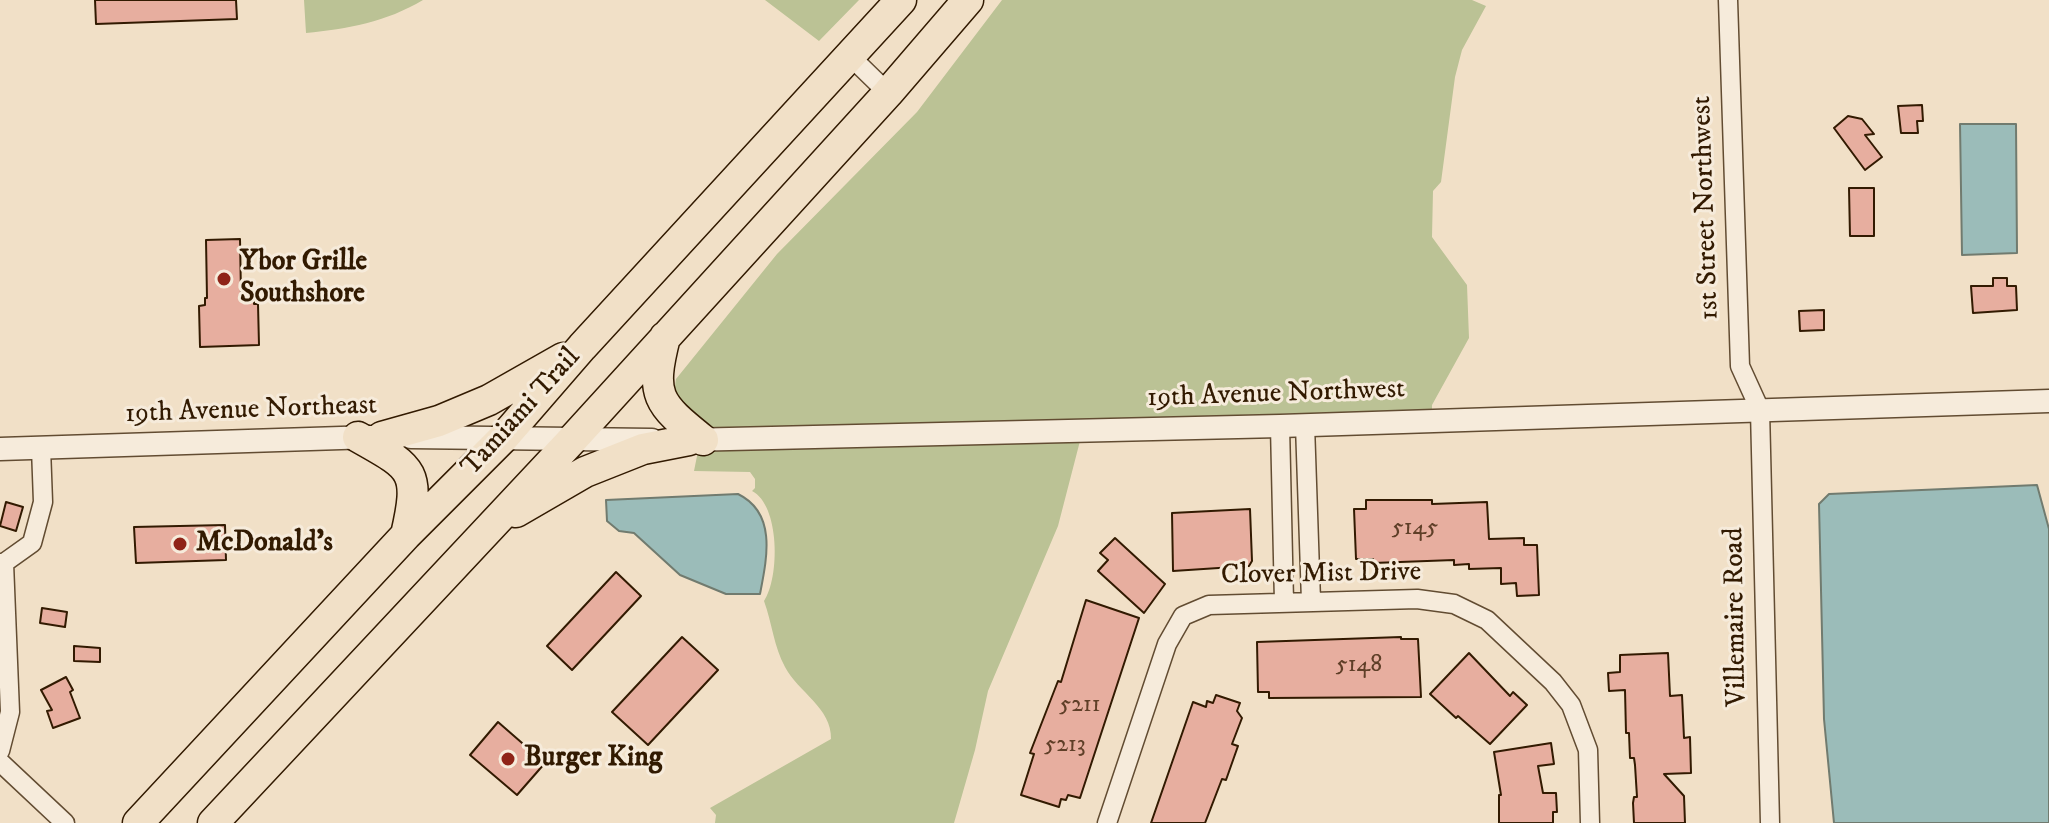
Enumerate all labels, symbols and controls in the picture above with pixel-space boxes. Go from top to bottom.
street label: 1st Street Northwest [1686,95,1728,321]
place label: Ybor Grille Southshore [240,246,367,312]
marker: Ybor Grille Southshore [215,270,233,288]
street label: Tamiami Trail [456,342,588,484]
street label: 19th Avenue Northwest [1146,374,1406,416]
street label: 19th Avenue Northeast [124,390,378,432]
house number: 5145 [1392,515,1438,543]
place label: McDonald's [196,527,333,561]
street label: Villemaire Road [1719,527,1755,707]
marker: McDonald's [171,535,189,553]
street label: Clover Mist Drive [1221,556,1421,594]
house number: 5148 [1336,652,1382,680]
house number: 5211 [1059,692,1101,720]
house number: 5213 [1044,732,1086,760]
place label: Burger King [524,742,662,776]
marker: Burger King [499,750,517,768]

